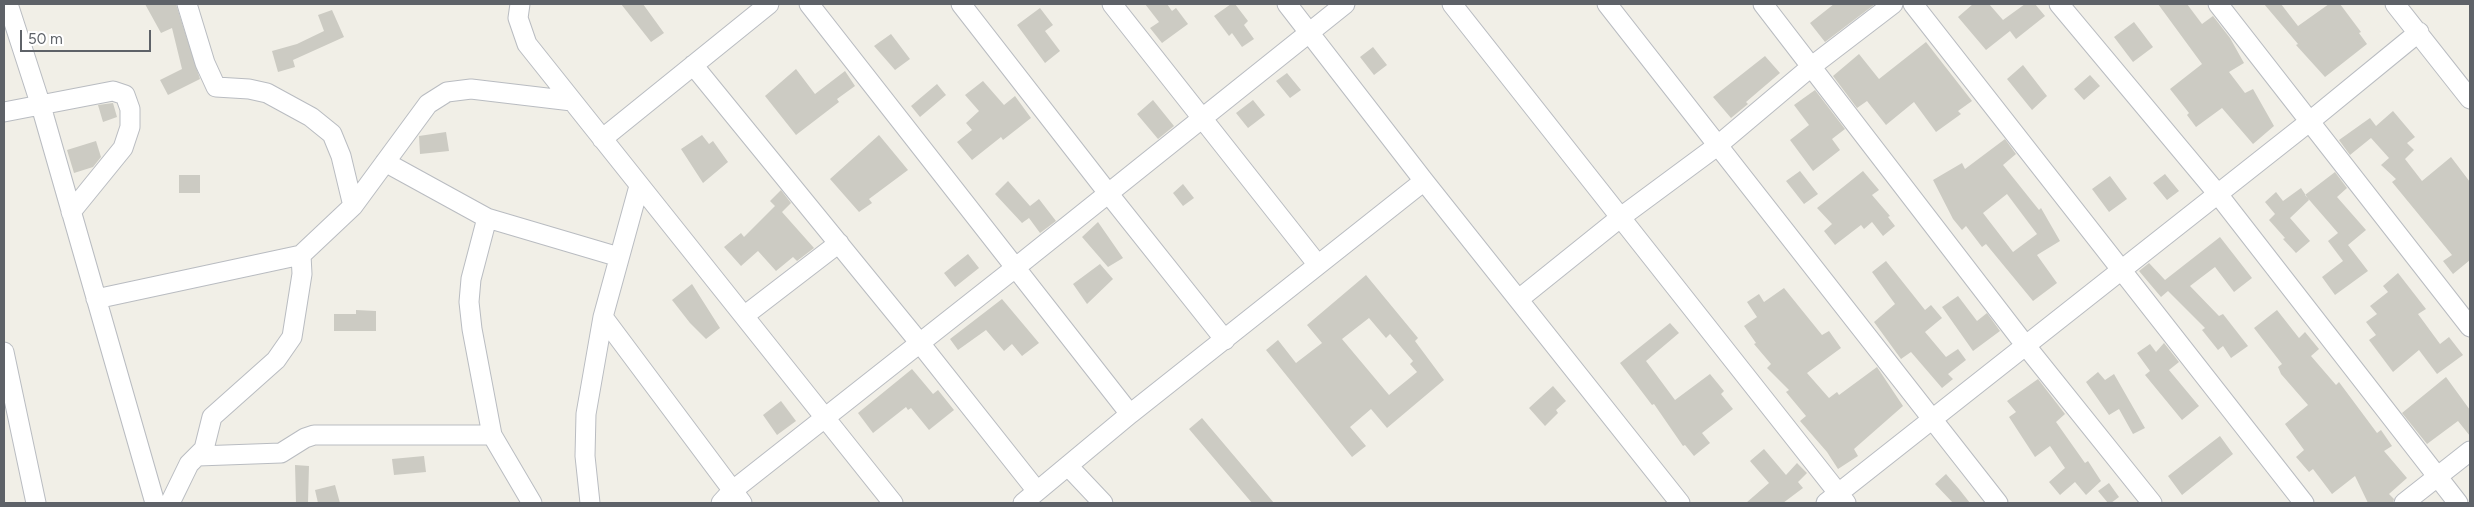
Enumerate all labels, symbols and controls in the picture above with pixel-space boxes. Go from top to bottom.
scale bar [22,20,154,52]
text: 50 m [28,30,63,48]

